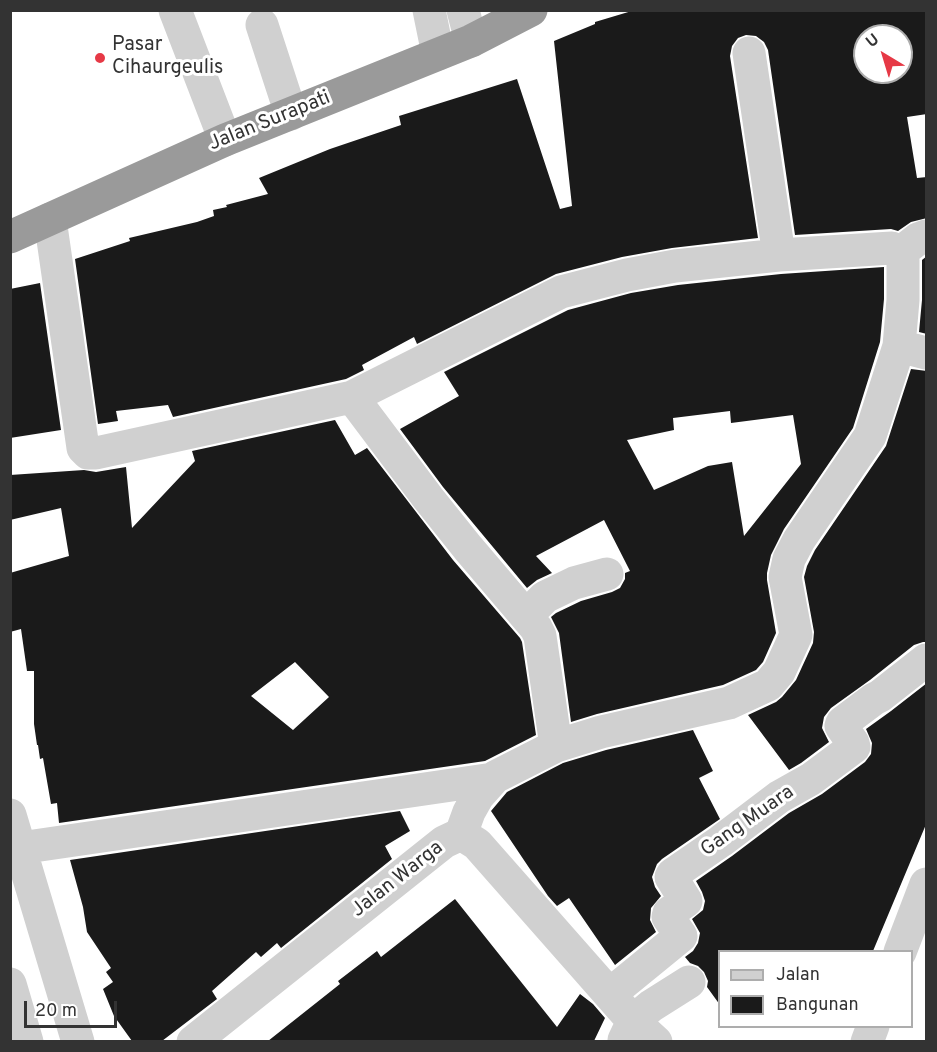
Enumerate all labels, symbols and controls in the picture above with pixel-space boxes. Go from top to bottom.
north arrow [853,24,913,84]
text: U [862,30,884,53]
place label: Pasar Cihaurgeulis [112,34,223,81]
marker: Pasar Cihaurgeulis [93,51,107,65]
street label: Jalan Surapati [206,87,334,157]
street label: Gang Muara [697,781,799,863]
street label: Jalan Warga [347,837,449,923]
legend [718,950,913,1028]
text: Jalan [776,964,820,987]
scale bar [27,989,120,1027]
text: Bangunan [776,994,859,1017]
text: 20 m [35,1000,77,1023]

